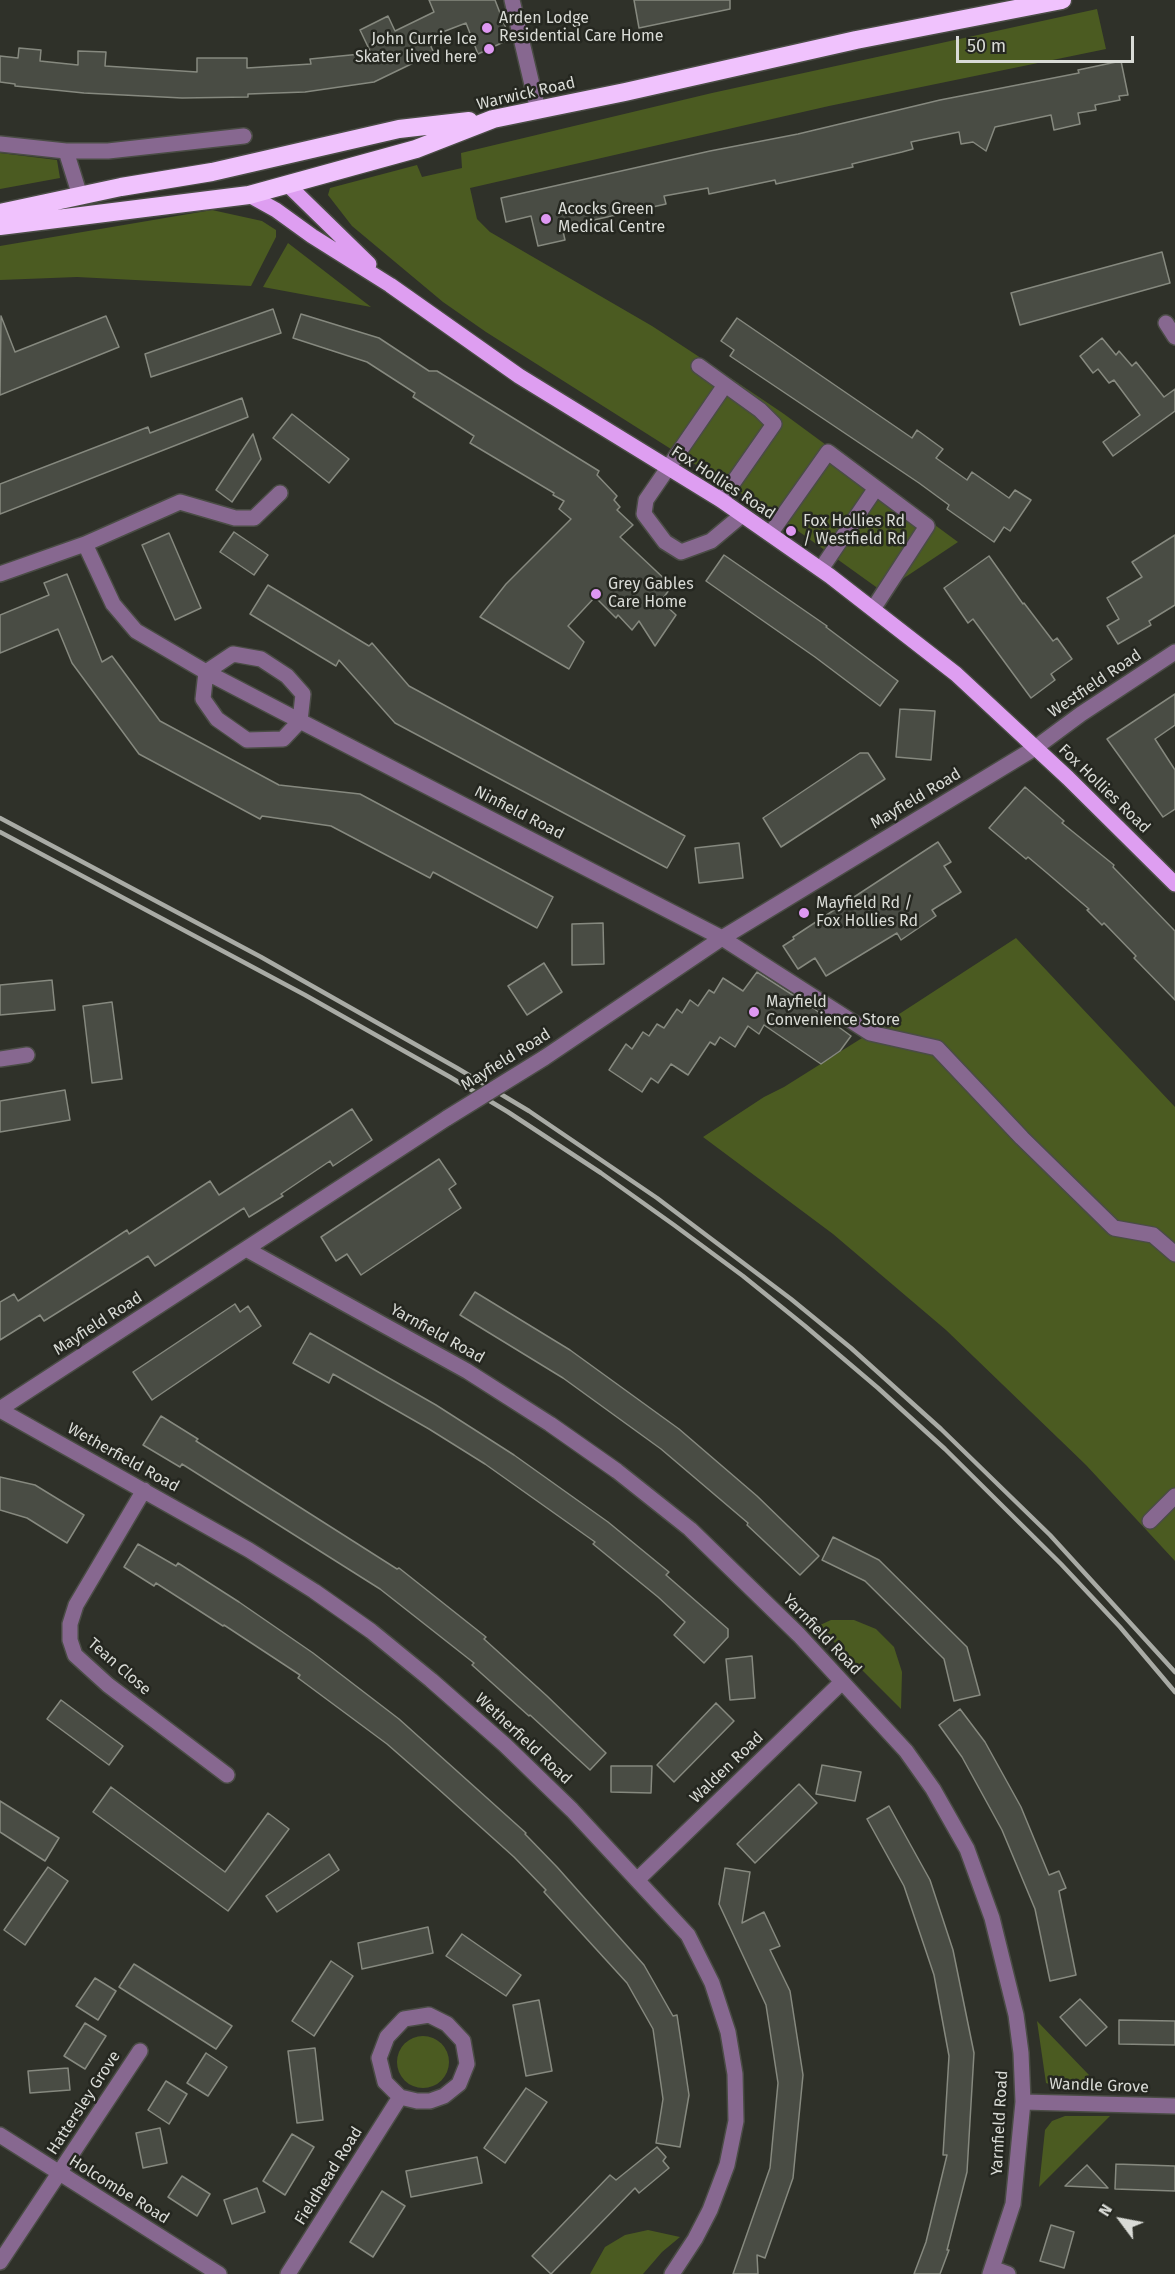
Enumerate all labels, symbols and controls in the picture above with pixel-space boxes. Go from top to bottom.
place label: Arden Lodge Residential Care Home [499,9,663,47]
marker: Arden Lodge Residential Care Home [480,21,494,35]
scale bar [959,24,1138,62]
place label: John Currie Ice Skater lived here [355,30,477,68]
text: 50 m [967,35,1006,57]
marker: John Currie Ice Skater lived here [482,42,496,56]
street label: Warwick Road [475,73,577,115]
place label: Acocks Green Medical Centre [558,200,665,238]
marker: Acocks Green Medical Centre [539,212,553,226]
street label: Fox Hollies Road [667,442,779,524]
place label: Fox Hollies Rd / Westfield Rd [803,512,906,550]
marker: Fox Hollies Rd / Westfield Rd [784,524,798,538]
place label: Grey Gables Care Home [608,575,694,613]
marker: Grey Gables Care Home [589,587,603,601]
street label: Westfield Road [1045,646,1145,722]
street label: Fox Hollies Road [1054,740,1154,838]
street label: Mayfield Road [867,765,965,833]
street label: Ninfield Road [471,782,567,844]
place label: Mayfield Rd / Fox Hollies Rd [816,894,918,932]
marker: Mayfield Rd / Fox Hollies Rd [797,906,811,920]
place label: Mayfield Convenience Store [766,993,900,1031]
marker: Mayfield Convenience Store [747,1005,761,1019]
street label: Mayfield Road [458,1025,554,1095]
street label: Mayfield Road [50,1288,146,1360]
street label: Yarnfield Road [386,1300,488,1368]
street label: Wetherfield Road [64,1419,182,1497]
street label: Yarnfield Road [779,1591,865,1679]
street label: Tean Close [84,1634,154,1700]
street label: Wetherfield Road [471,1689,575,1789]
street label: Walden Road [686,1728,768,1808]
street label: Hattersley Grove [43,2047,125,2159]
street label: Yarnfield Road [988,2070,1012,2176]
street label: Wandle Grove [1049,2075,1149,2097]
street label: Fieldhead Road [291,2123,367,2229]
street label: Holcombe Road [65,2152,173,2228]
north arrow [1091,2190,1151,2250]
text: N [1094,2201,1116,2220]

